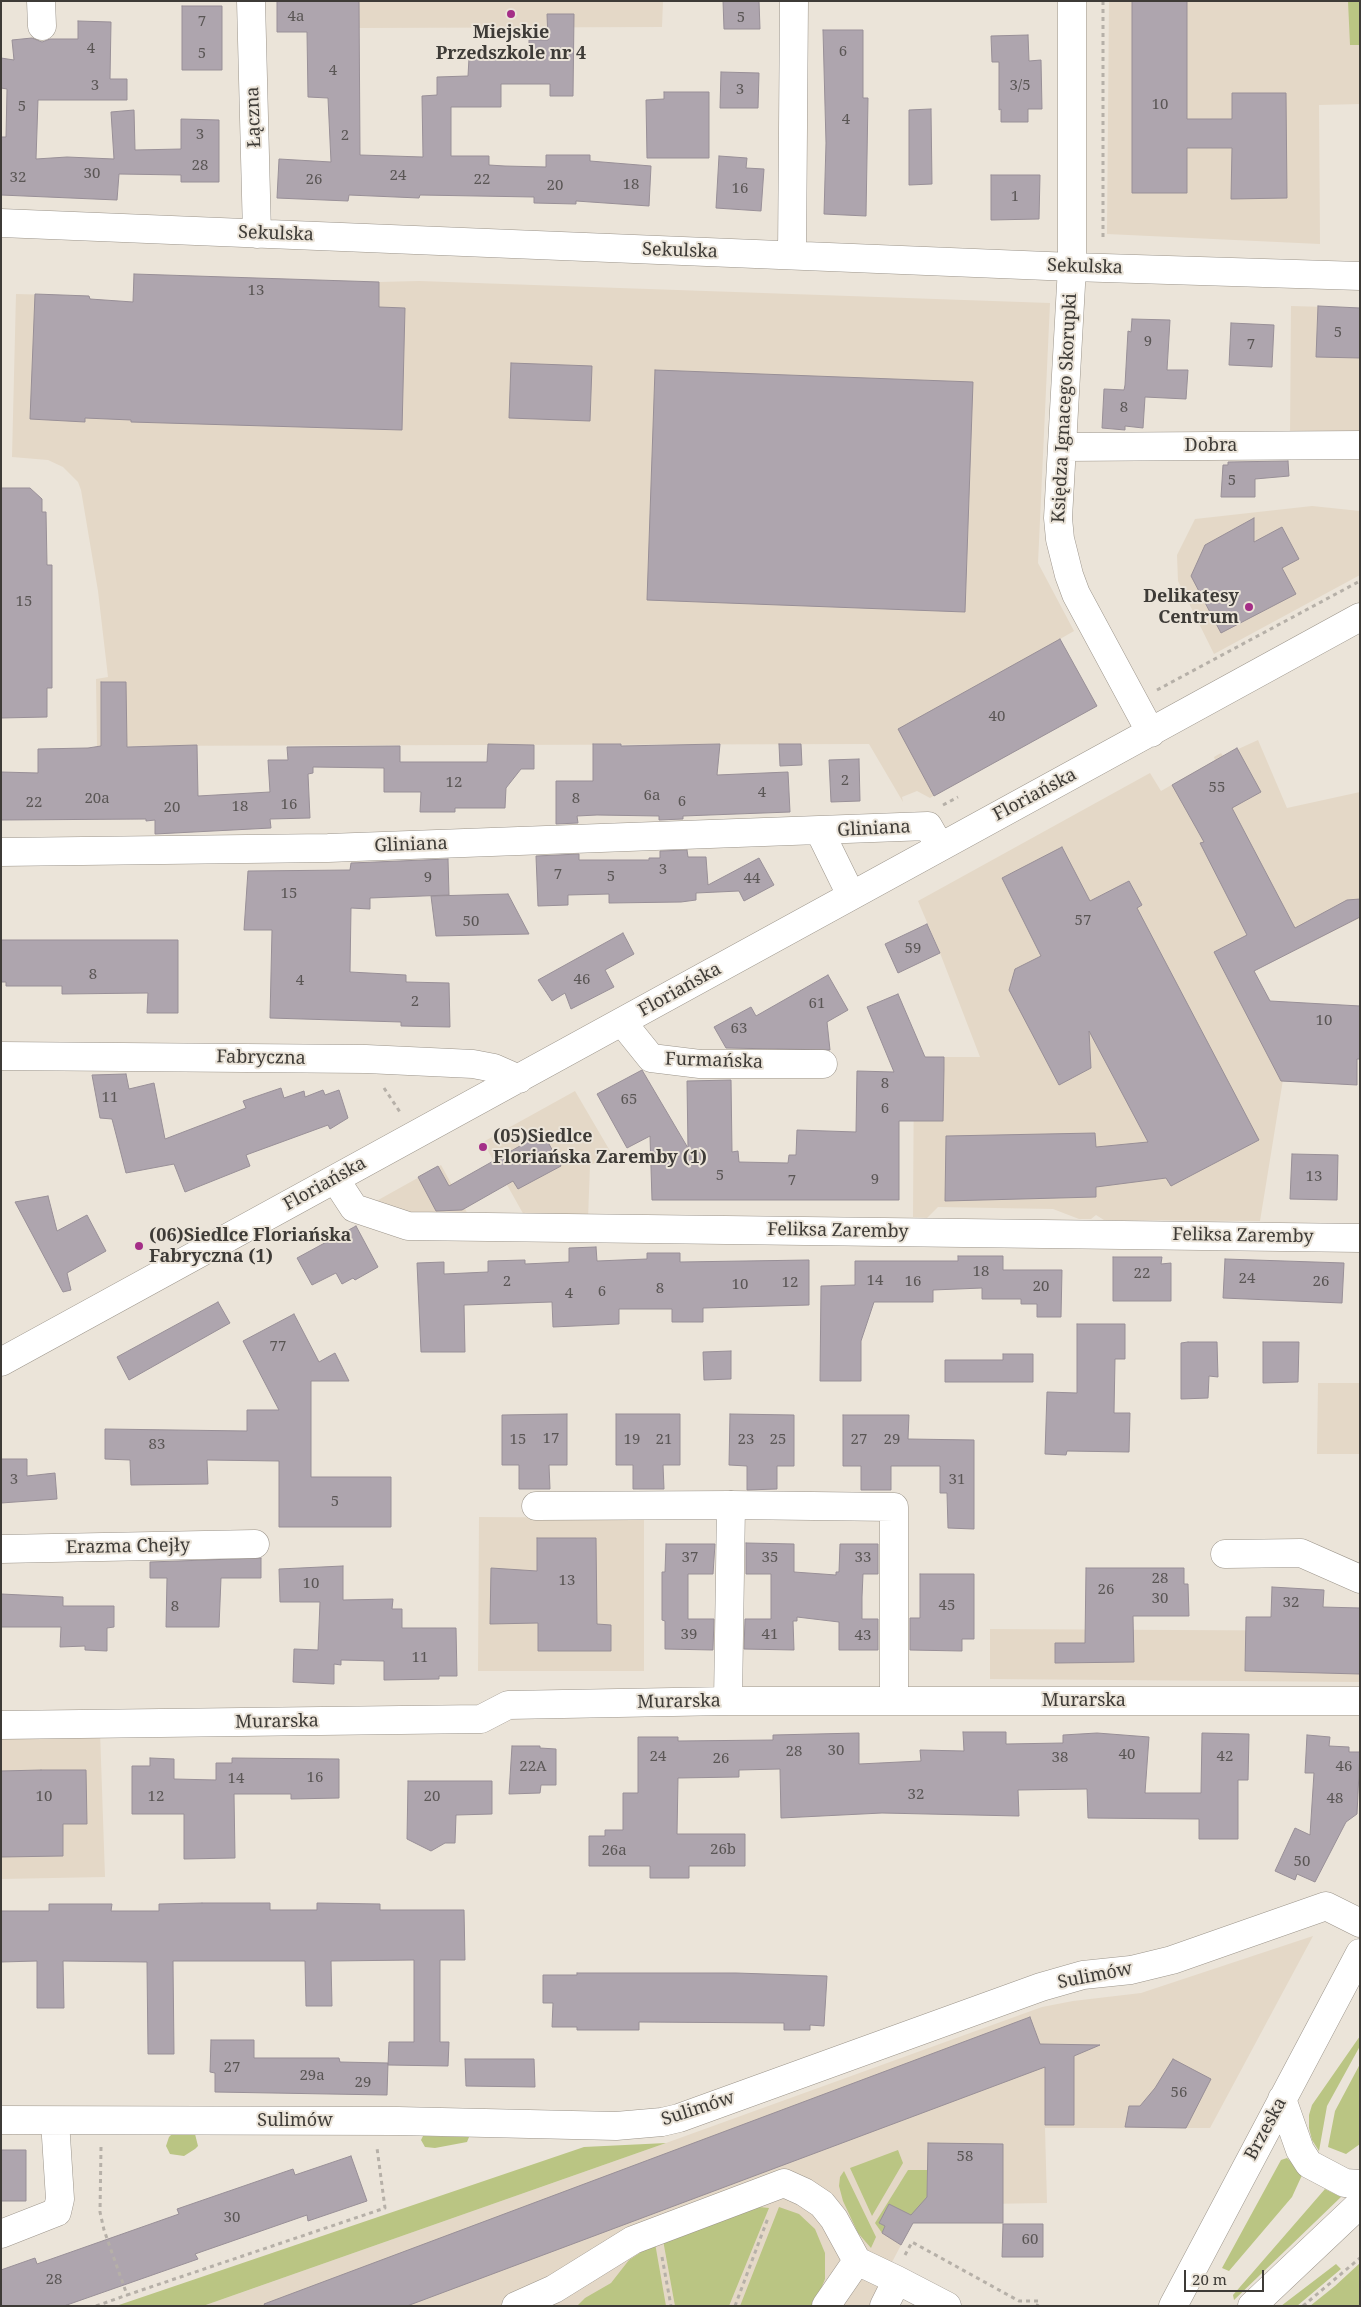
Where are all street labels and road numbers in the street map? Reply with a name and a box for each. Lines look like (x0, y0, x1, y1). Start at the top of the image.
street label: Łączna (242, 86, 266, 148)
street label: Sekulska (238, 222, 314, 246)
street label: Sekulska (642, 239, 718, 263)
street label: Sekulska (1047, 255, 1123, 279)
street label: Księdza Ignacego Skorupki (1048, 293, 1082, 523)
street label: Dobra (1185, 435, 1237, 457)
street label: Floriańska (990, 764, 1080, 826)
street label: Gliniana (837, 816, 911, 842)
street label: Gliniana (374, 833, 448, 857)
street label: Floriańska (635, 958, 725, 1022)
street label: Fabryczna (216, 1046, 306, 1070)
street label: Furmańska (665, 1048, 763, 1074)
street label: Floriańska (280, 1152, 370, 1216)
street label: Feliksa Zaremby (767, 1219, 909, 1243)
street label: Feliksa Zaremby (1172, 1224, 1314, 1248)
street label: Erazma Chejły (66, 1535, 190, 1559)
street label: Murarska (637, 1690, 721, 1714)
street label: Murarska (1042, 1690, 1126, 1712)
street label: Murarska (235, 1710, 319, 1734)
street label: Sulimów (1056, 1958, 1134, 1994)
street label: Sulimów (659, 2087, 737, 2131)
street label: Brzeska (1241, 2094, 1291, 2164)
street label: Sulimów (257, 2110, 333, 2132)

